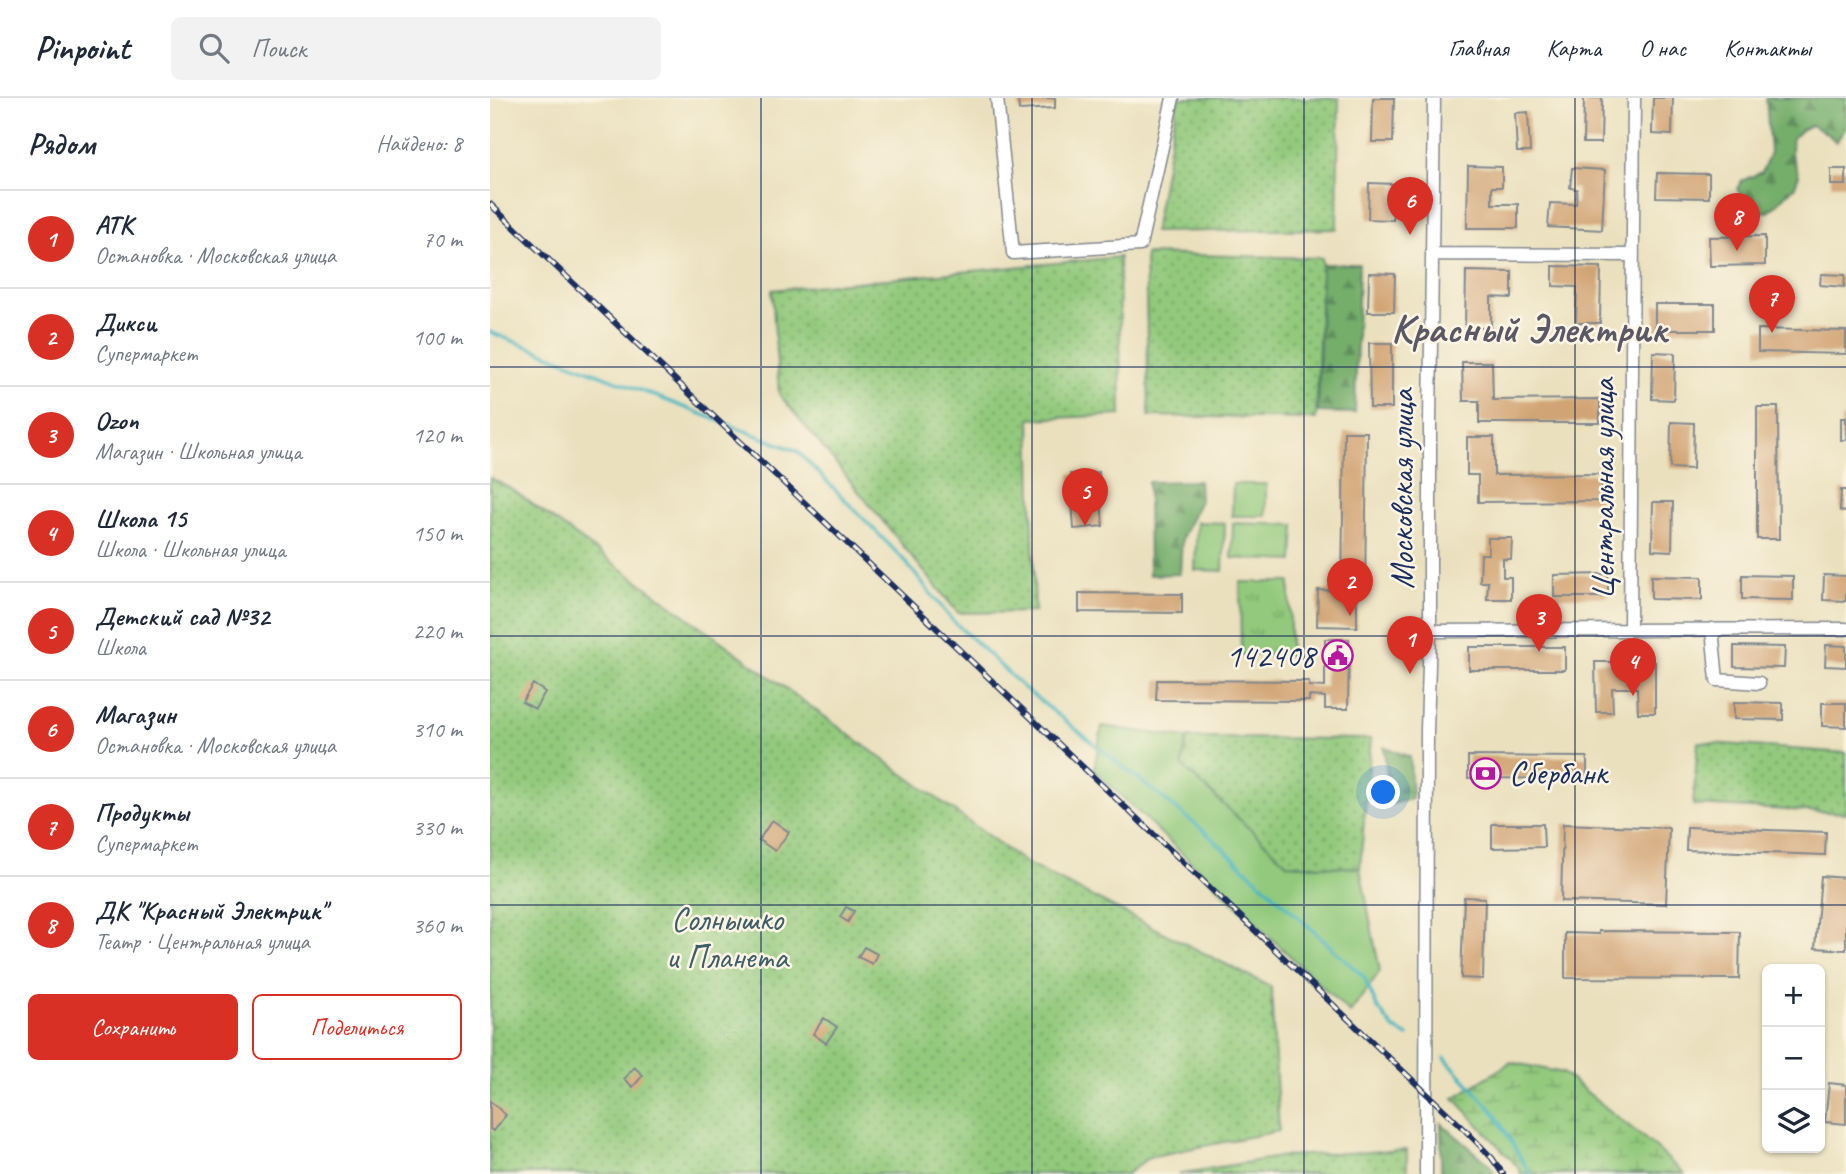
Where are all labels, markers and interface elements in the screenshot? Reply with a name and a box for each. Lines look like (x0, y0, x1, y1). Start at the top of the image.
search box (171, 17, 661, 80)
text: Pinpoint (35, 27, 129, 69)
icon: search (195, 29, 233, 67)
text: Поиск (251, 32, 306, 65)
text: Главная (1448, 33, 1509, 63)
text: Карта (1547, 33, 1601, 63)
text: О нас (1639, 33, 1686, 63)
text: Контакты (1724, 33, 1811, 63)
text: Рядом (28, 125, 95, 163)
text: Найдено: 8 (376, 129, 462, 158)
pin: 6 (1387, 177, 1433, 235)
pin: 8 (1714, 193, 1760, 251)
text: АТК (95, 208, 133, 241)
text: 1 (46, 225, 56, 254)
text: 70 m (423, 225, 462, 254)
text: Остановка · Московская улица (95, 241, 336, 270)
pin: 7 (1749, 275, 1795, 333)
district label: Красный Электрик (1391, 304, 1670, 354)
text: Дикси (95, 306, 157, 339)
text: 2 (46, 323, 56, 352)
text: 100 m (413, 323, 462, 352)
text: Супермаркет (95, 339, 198, 368)
street label: Центральная улица (1582, 376, 1624, 600)
street label: Московская улица (1381, 387, 1423, 589)
text: Ozon (95, 404, 138, 437)
text: 3 (46, 421, 56, 450)
text: 120 m (413, 421, 462, 450)
text: Магазин · Школьная улица (95, 437, 302, 466)
pin: 5 (1062, 468, 1108, 526)
text: Школа 15 (95, 502, 186, 535)
text: 4 (46, 519, 56, 548)
text: 150 m (413, 519, 462, 548)
text: Школа · Школьная улица (95, 535, 285, 564)
pin: 2 (1327, 558, 1373, 616)
pin: 3 (1516, 594, 1562, 652)
text: Детский сад №32 (95, 600, 270, 633)
pin: 1 (1387, 616, 1433, 674)
text: 5 (46, 617, 56, 646)
text: 220 m (413, 617, 462, 646)
text: Школа (95, 633, 146, 662)
place label: 142408 (1226, 635, 1318, 677)
pin: 4 (1610, 638, 1656, 696)
public building icon: 142408 (1321, 639, 1355, 673)
text: Магазин (95, 698, 176, 731)
text: 6 (46, 715, 56, 744)
text: 310 m (413, 715, 462, 744)
text: Остановка · Московская улица (95, 731, 336, 760)
place label: Сбербанк (1509, 752, 1610, 794)
bank icon: Сбербанк (1469, 756, 1503, 790)
your location (1366, 775, 1400, 809)
text: Продукты (95, 796, 189, 829)
text: 7 (46, 813, 56, 842)
text: 330 m (413, 813, 462, 842)
text: Супермаркет (95, 829, 198, 858)
text: ДК "Красный Электрик" (95, 894, 326, 927)
park label: Солнышко и Планета (666, 898, 791, 978)
text: 8 (46, 911, 56, 940)
text: 360 m (413, 911, 462, 940)
text: Театр · Центральная улица (95, 927, 310, 956)
map controls (1762, 964, 1825, 1153)
button: + (1762, 964, 1825, 1027)
button: Сохранить (28, 994, 238, 1060)
button: Поделиться (252, 994, 462, 1060)
button: − (1762, 1027, 1825, 1090)
button: layers (1762, 1090, 1825, 1153)

